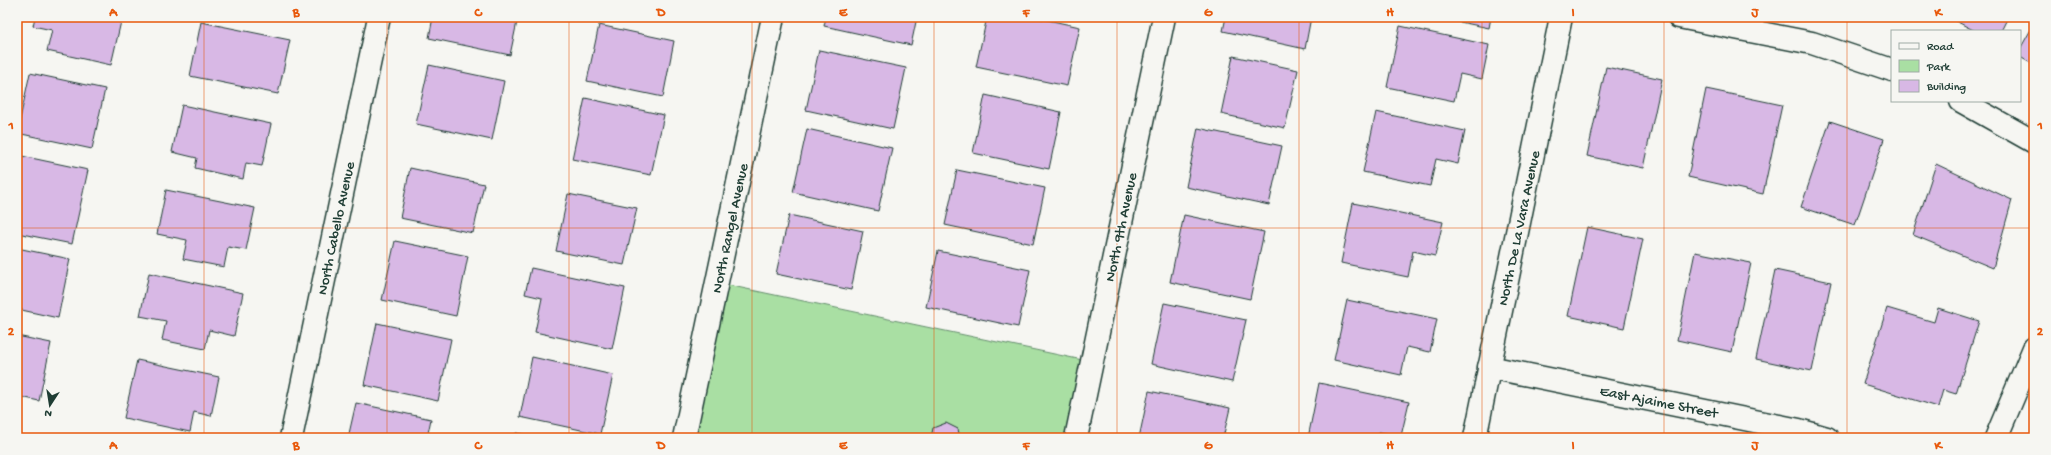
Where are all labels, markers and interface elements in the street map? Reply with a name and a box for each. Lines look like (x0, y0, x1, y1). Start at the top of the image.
text: A (108, 6, 118, 21)
text: B (292, 6, 301, 21)
text: C (473, 6, 483, 21)
text: D (656, 6, 666, 21)
text: E (839, 6, 848, 21)
text: F (1022, 6, 1031, 21)
text: G (1204, 6, 1213, 21)
text: H (1386, 6, 1394, 21)
text: I (1571, 6, 1575, 21)
text: J (1751, 6, 1760, 21)
text: K (1933, 6, 1943, 21)
legend (1891, 30, 2021, 102)
text: Road (1927, 41, 1954, 55)
text: Park (1926, 61, 1952, 75)
text: Building (1926, 81, 1966, 95)
text: 1 (7, 119, 14, 134)
text: 1 (2036, 119, 2043, 134)
street label: North De La Vara Avenue (1495, 149, 1545, 308)
street label: North Cabello Avenue (314, 160, 360, 297)
street label: North Rangel Avenue (708, 162, 754, 295)
street label: North 9th Avenue (1102, 171, 1142, 284)
text: 2 (8, 325, 15, 340)
text: 2 (2037, 325, 2044, 340)
street label: East Ajaime Street (1598, 383, 1721, 424)
north arrow (30, 385, 70, 425)
text: N (44, 406, 53, 419)
text: A (108, 439, 118, 454)
text: B (292, 439, 301, 454)
text: C (473, 439, 483, 454)
text: D (656, 439, 666, 454)
text: E (839, 439, 848, 454)
text: F (1022, 439, 1031, 454)
text: G (1204, 439, 1213, 454)
text: H (1386, 439, 1394, 454)
text: I (1571, 439, 1575, 454)
text: J (1751, 439, 1760, 454)
text: K (1933, 439, 1943, 454)

